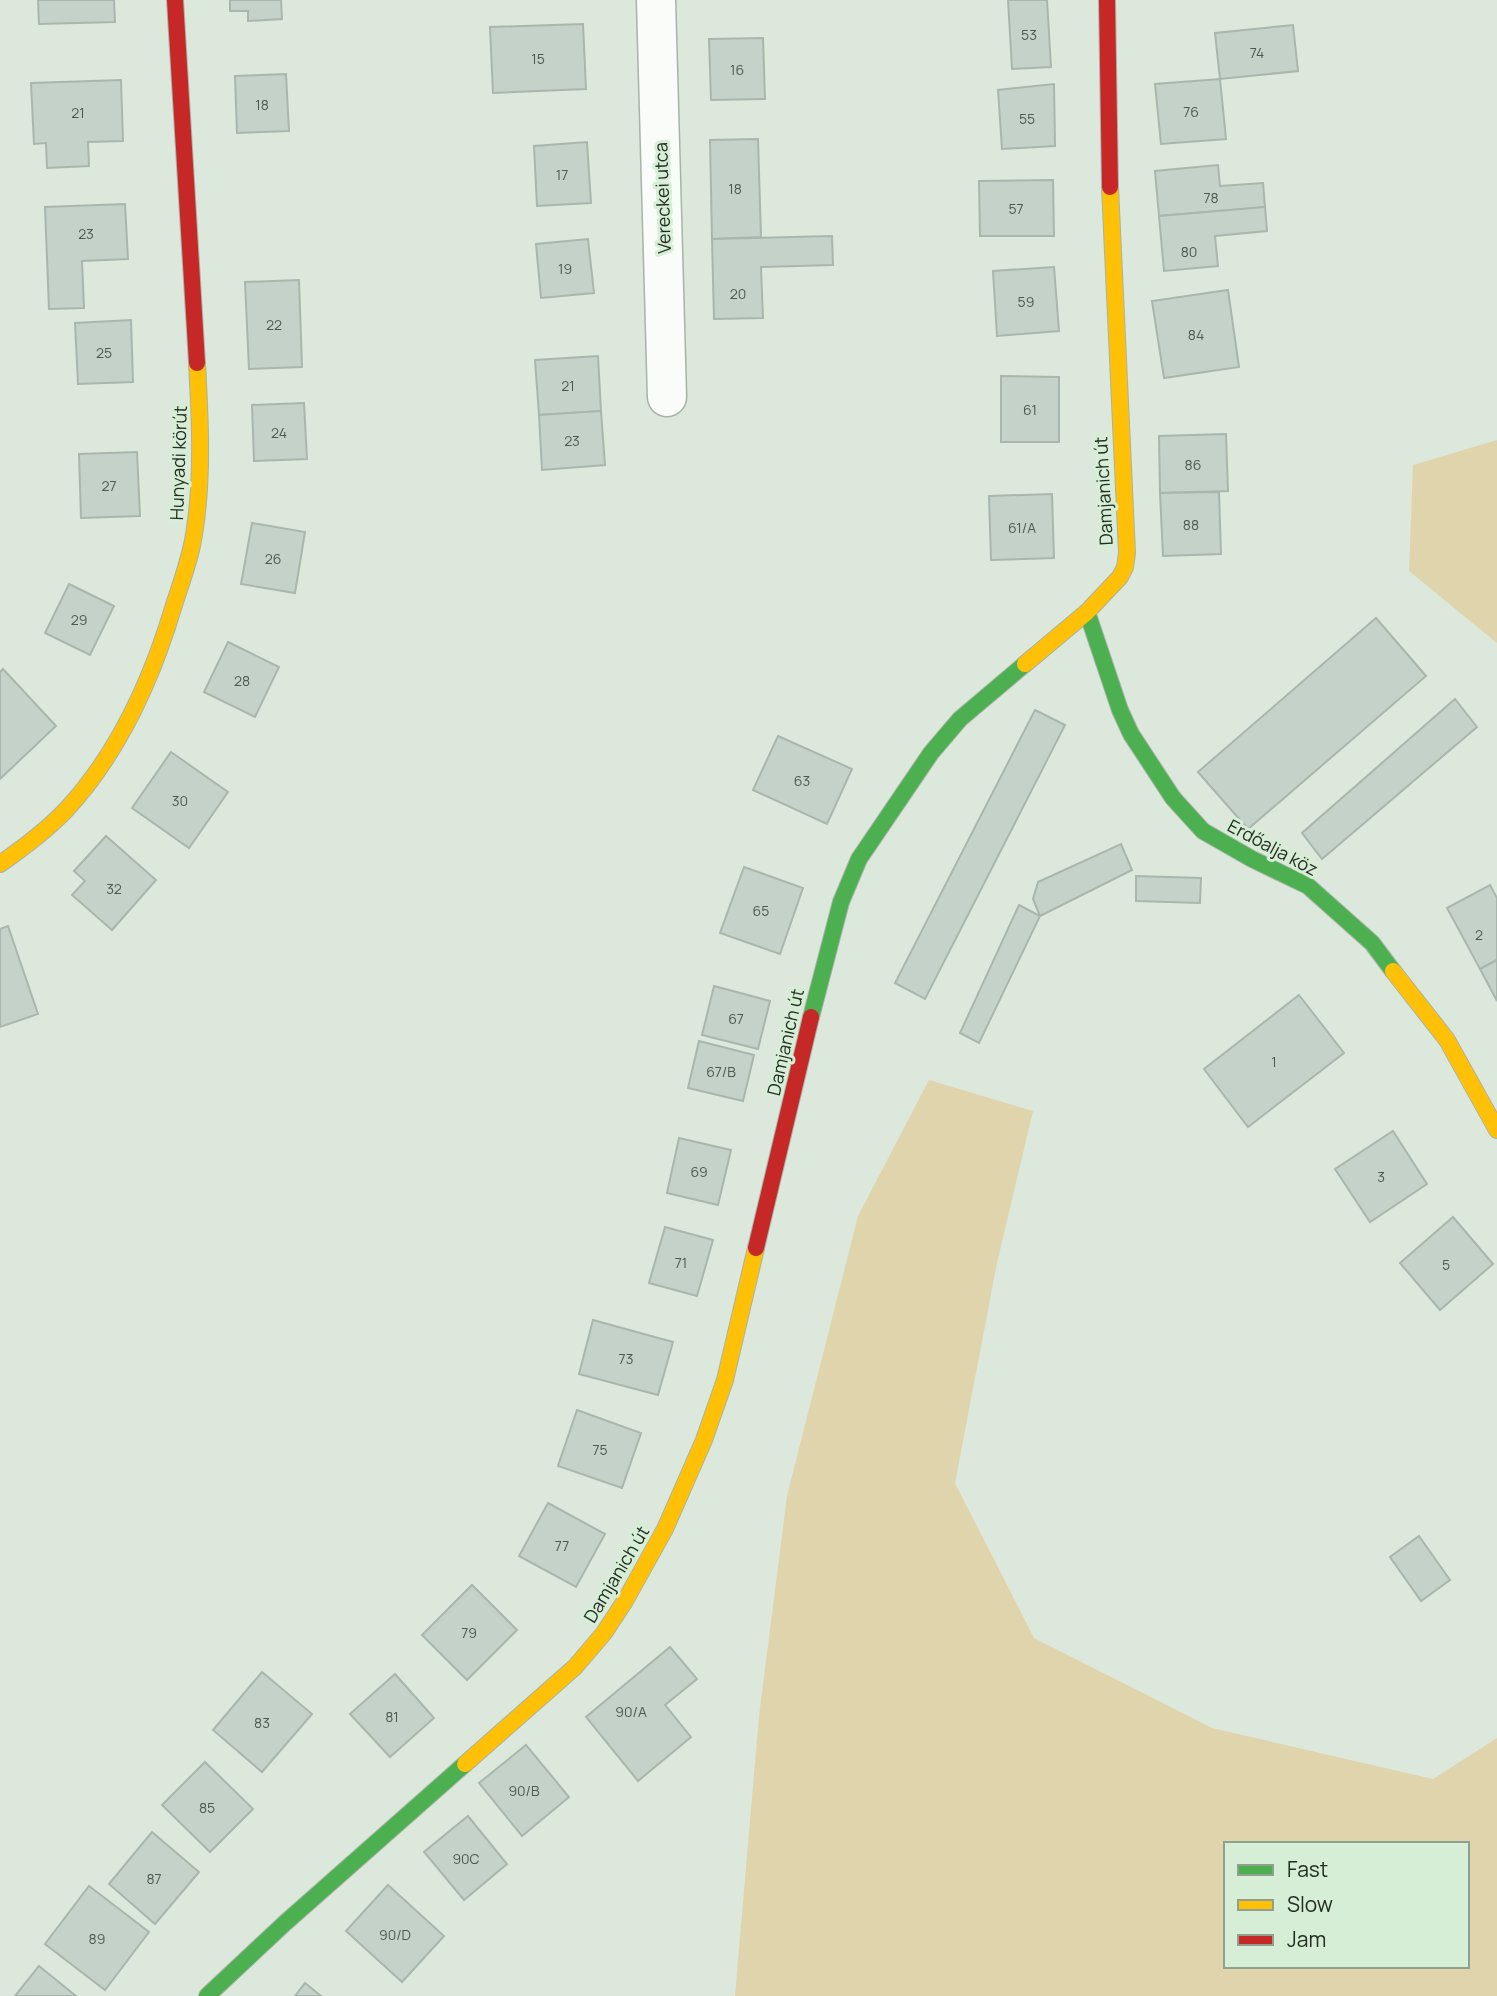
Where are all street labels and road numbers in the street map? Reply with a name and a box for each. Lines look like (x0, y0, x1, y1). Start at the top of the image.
street label: Vereckei utca (648, 142, 676, 254)
street label: Hunyadi körút (164, 405, 192, 521)
street label: Damjanich út (1088, 436, 1118, 546)
street label: Erdőalja köz (1224, 813, 1322, 881)
street label: Damjanich út (761, 986, 809, 1098)
street label: Damjanich út (578, 1521, 654, 1627)

